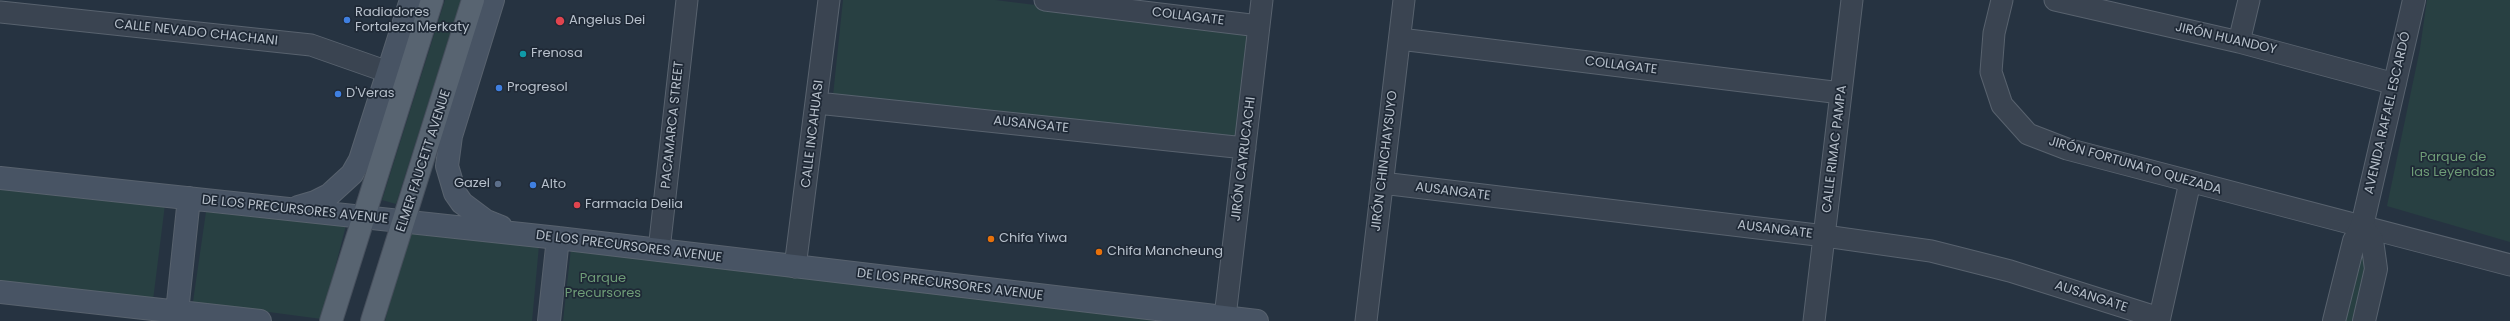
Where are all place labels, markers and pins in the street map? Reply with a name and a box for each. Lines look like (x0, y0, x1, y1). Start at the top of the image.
place label: Radiadores Fortaleza Merkaty (355, 5, 469, 36)
place label: Angelus Dei (569, 13, 645, 29)
marker: Radiadores Fortaleza Merkaty (342, 15, 352, 25)
marker: Angelus Dei (554, 15, 566, 27)
place label: Frenosa (531, 46, 583, 62)
marker: Frenosa (518, 49, 528, 59)
place label: Progresol (507, 80, 568, 96)
marker: Progresol (494, 83, 504, 93)
place label: D'Veras (346, 86, 395, 102)
marker: D'Veras (333, 89, 343, 99)
place label: Gazel (454, 176, 490, 192)
place label: Alto (541, 177, 566, 193)
marker: Gazel (493, 179, 503, 189)
marker: Alto (528, 180, 538, 190)
place label: Farmacia Delia (585, 197, 683, 213)
marker: Farmacia Delia (572, 200, 582, 210)
place label: Chifa Yiwa (999, 231, 1067, 247)
marker: Chifa Yiwa (986, 234, 996, 244)
place label: Chifa Mancheung (1107, 244, 1223, 260)
marker: Chifa Mancheung (1094, 247, 1104, 257)

